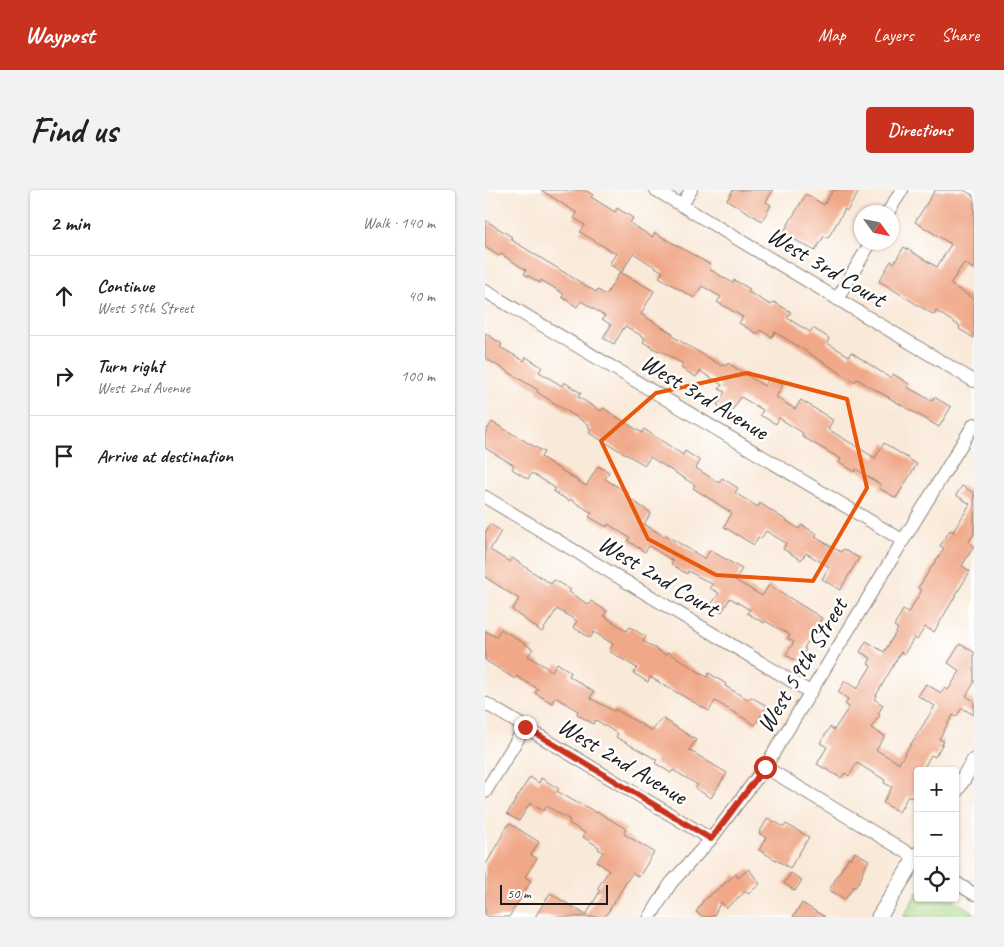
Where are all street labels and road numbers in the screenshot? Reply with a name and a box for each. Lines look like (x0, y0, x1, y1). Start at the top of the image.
street label: West 3rd Court (761, 219, 894, 316)
street label: West 3rd Avenue (635, 346, 776, 448)
street label: West 2nd Court (592, 527, 727, 626)
street label: West 59th Street (749, 590, 856, 739)
street label: West 2nd Avenue (552, 710, 695, 813)

